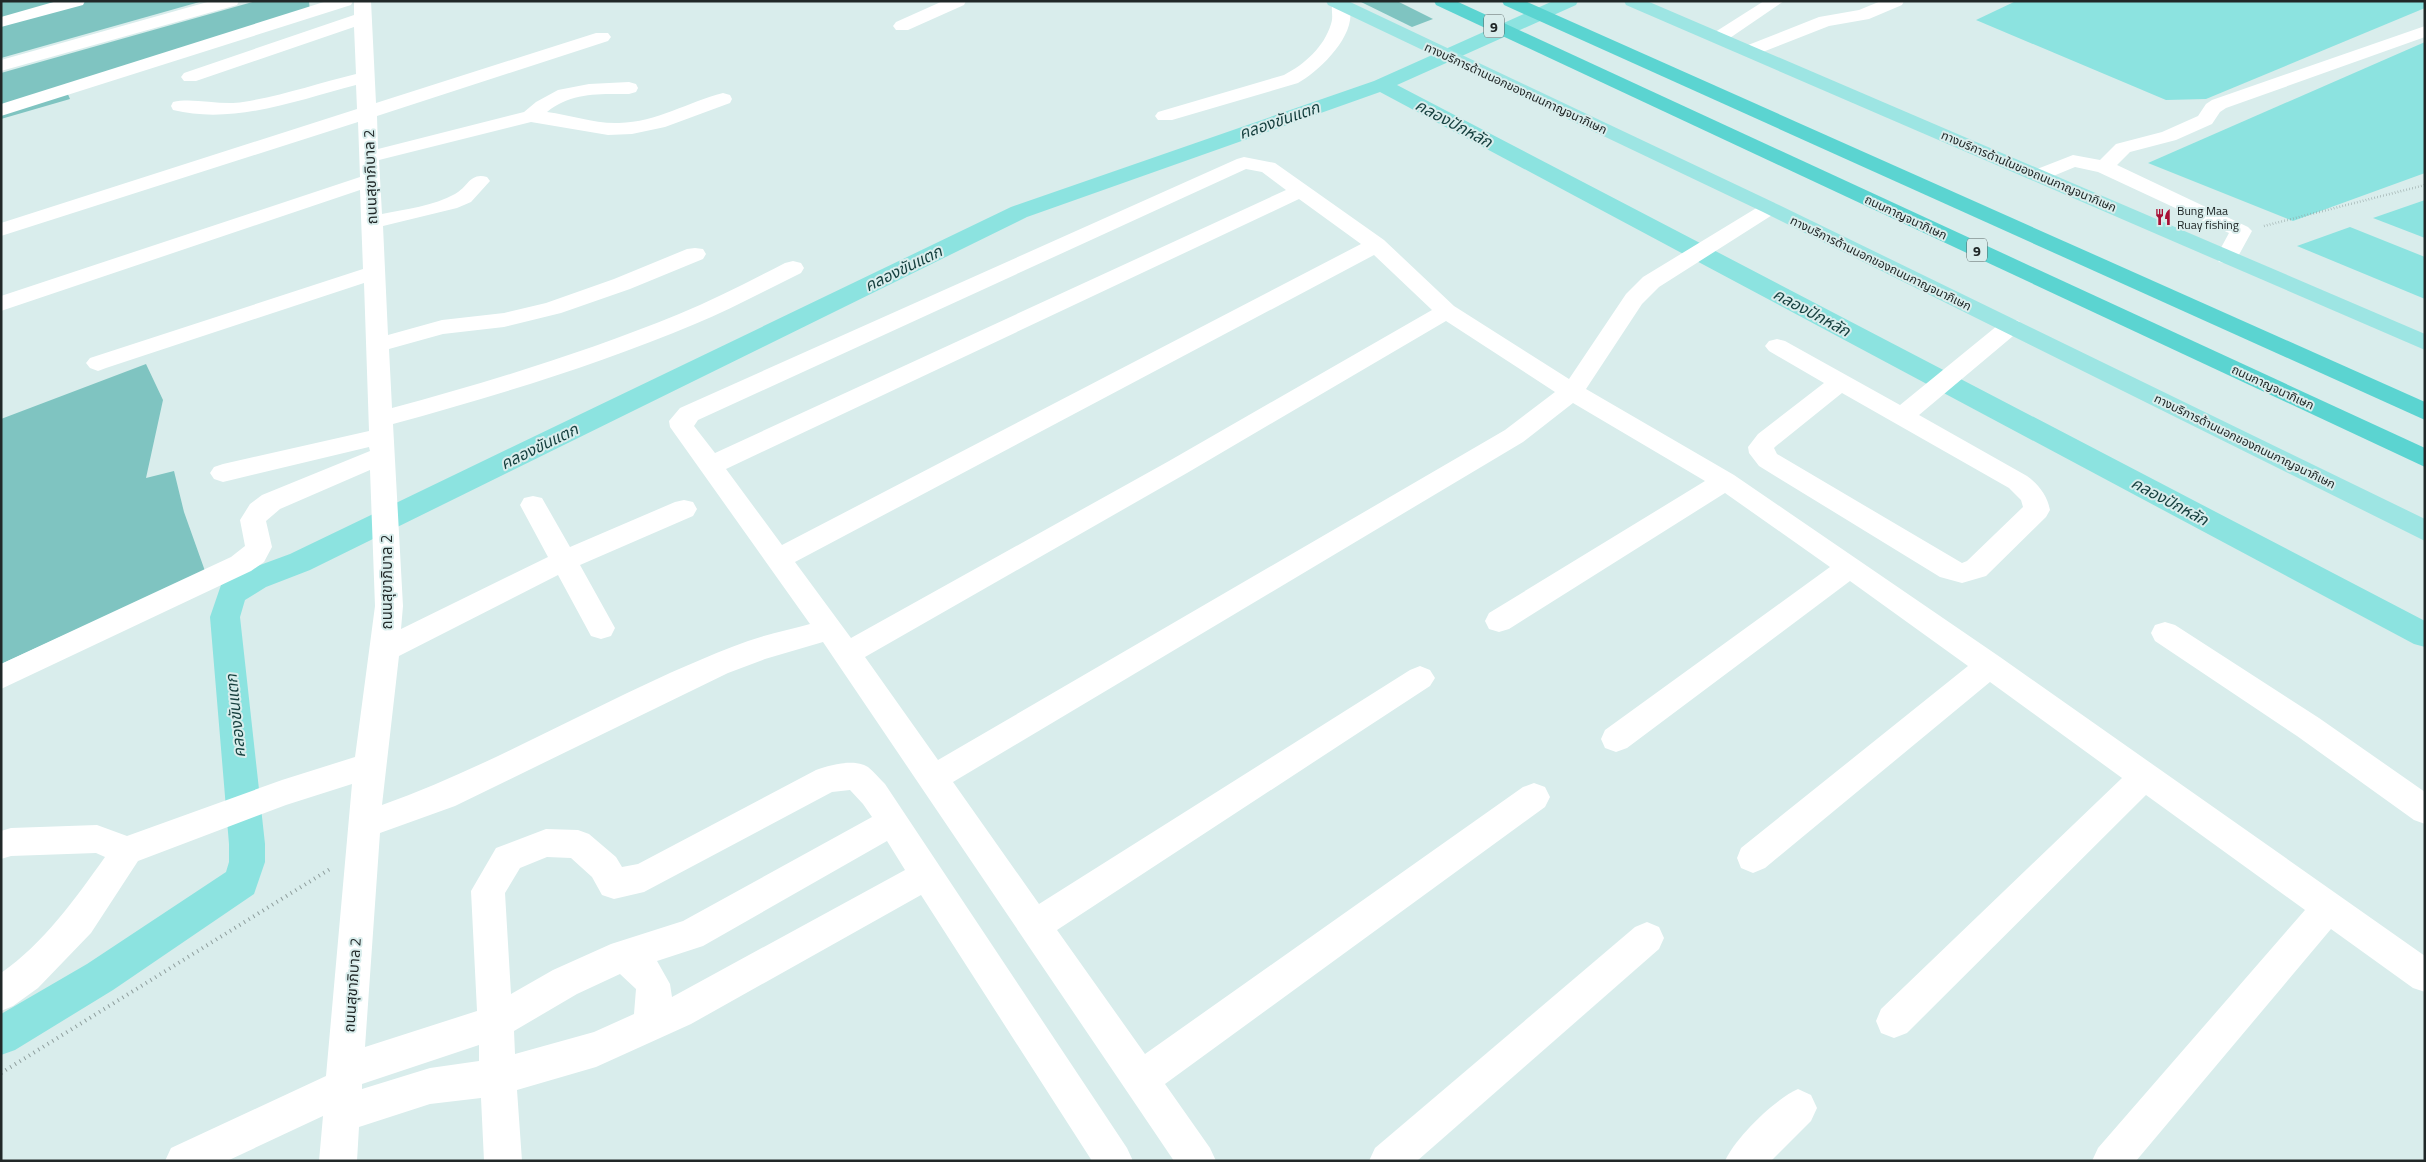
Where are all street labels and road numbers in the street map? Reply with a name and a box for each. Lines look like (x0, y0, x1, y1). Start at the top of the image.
road number: 9 (1484, 15, 1504, 38)
street label: ทางบริการด้านนอกของถนนกาญจนาภิเษก (1422, 37, 1610, 139)
street label: ทางบริการด้านในของถนนกาญจนาภิเษก (1938, 125, 2120, 217)
street label: ถนนสุขาภิบาล 2 (357, 129, 383, 225)
street label: ถนนกาญจนาภิเษก (1862, 190, 1950, 244)
street label: ทางบริการด้านนอกของถนนกาญจนาภิเษก (1787, 211, 1975, 315)
road number: 9 (1967, 238, 1987, 262)
street label: ถนนกาญจนาภิเษก (2229, 360, 2317, 414)
street label: ทางบริการด้านนอกของถนนกาญจนาภิเษก (2151, 389, 2339, 493)
street label: ถนนสุขาภิบาล 2 (375, 535, 398, 629)
street label: ถนนสุขาภิบาล 2 (337, 937, 367, 1033)

